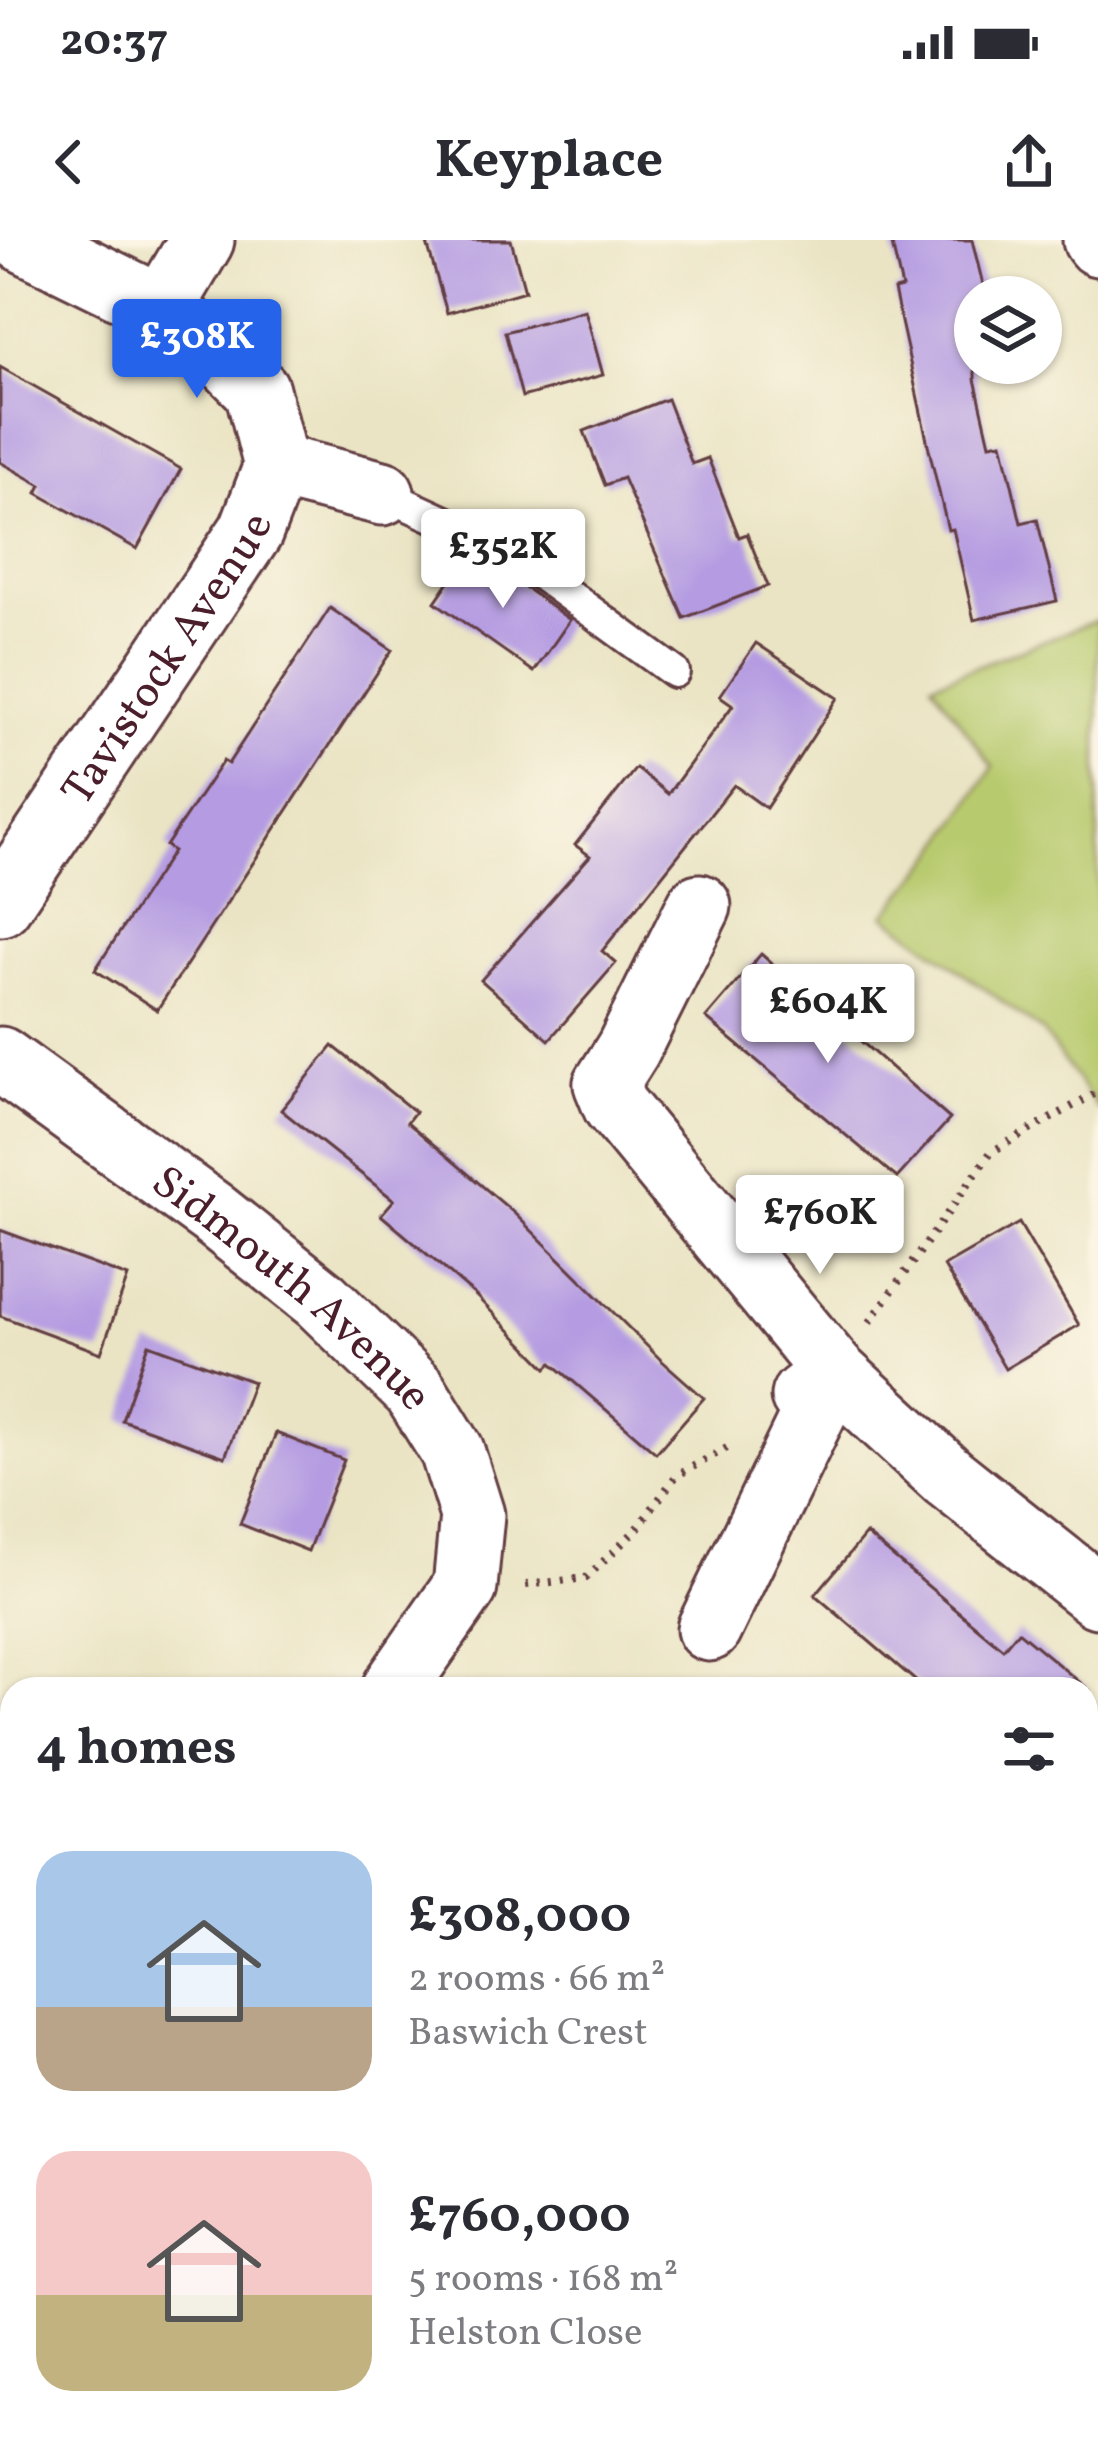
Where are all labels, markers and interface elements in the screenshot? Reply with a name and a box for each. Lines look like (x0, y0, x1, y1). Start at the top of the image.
text: 20:37 (60, 11, 168, 74)
text: Keyplace (435, 125, 663, 200)
icon: back (36, 129, 102, 195)
icon: share (996, 129, 1062, 195)
map controls (954, 276, 1062, 384)
button: layers (954, 276, 1062, 384)
pin: £308K (113, 299, 281, 401)
text: £308K (139, 311, 255, 365)
street label: Tavistock Avenue (48, 505, 291, 819)
pin: £352K (419, 509, 587, 611)
text: £352K (448, 521, 558, 575)
pin: £604K (744, 964, 912, 1066)
text: £604K (768, 976, 888, 1030)
street label: Sidmouth Avenue (137, 1152, 446, 1423)
pin: £760K (736, 1175, 904, 1277)
text: £760K (763, 1187, 877, 1241)
text: 4 homes (36, 1714, 237, 1785)
icon: filters (996, 1716, 1062, 1782)
text: £308,000 (408, 1882, 631, 1953)
icon: home (132, 1899, 276, 2043)
text: 2 rooms · 66 m² (408, 1953, 665, 2007)
text: Baswich Crest (408, 2007, 648, 2061)
text: £760,000 (408, 2182, 631, 2253)
icon: home (132, 2199, 276, 2343)
text: 5 rooms · 168 m² (408, 2253, 678, 2307)
text: Helston Close (408, 2307, 642, 2361)

